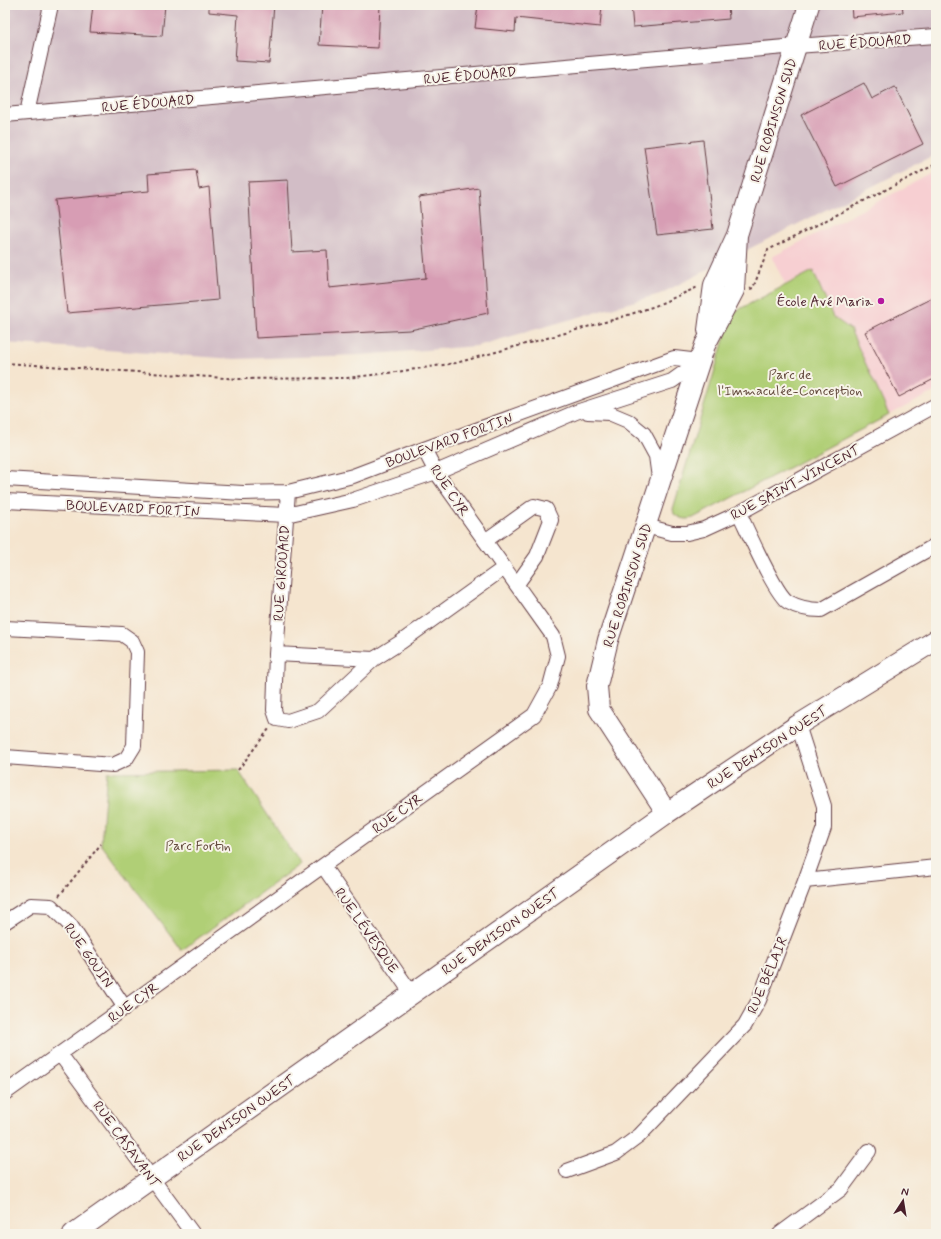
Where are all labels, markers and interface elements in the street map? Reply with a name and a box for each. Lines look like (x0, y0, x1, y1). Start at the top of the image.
street label: RUE ÉDOUARD (818, 31, 912, 55)
street label: RUE ROBINSON SUD (746, 56, 801, 185)
street label: RUE ÉDOUARD (423, 63, 517, 89)
street label: RUE ÉDOUARD (101, 91, 195, 117)
place label: École Avé Maria (777, 293, 874, 311)
marker: École Avé Maria (876, 296, 886, 306)
park label: Parc de l'Immaculée-Conception (718, 366, 862, 400)
street label: BOULEVARD FORTIN (383, 410, 515, 472)
street label: RUE SAINT-VINCENT (728, 441, 864, 525)
street label: RUE CYR (425, 461, 473, 520)
street label: BOULEVARD FORTIN (66, 497, 200, 521)
street label: RUE ROBINSON SUD (599, 521, 656, 649)
street label: RUE GIROUARD (270, 524, 294, 622)
street label: RUE DENISON OUEST (704, 702, 831, 793)
street label: RUE CYR (369, 789, 427, 838)
park label: Parc Fortin (165, 837, 231, 855)
street label: RUE LÉVESQUE (330, 884, 402, 977)
street label: RUE DENISON OUEST (438, 884, 563, 979)
street label: RUE GOUIN (59, 920, 117, 991)
street label: RUE BÉLAIR (744, 934, 792, 1017)
street label: RUE CYR (105, 978, 163, 1027)
street label: RUE DENISON OUEST (174, 1071, 299, 1166)
street label: RUE CASAVANT (89, 1098, 164, 1192)
north arrow (883, 1181, 923, 1221)
text: N (900, 1185, 910, 1200)

